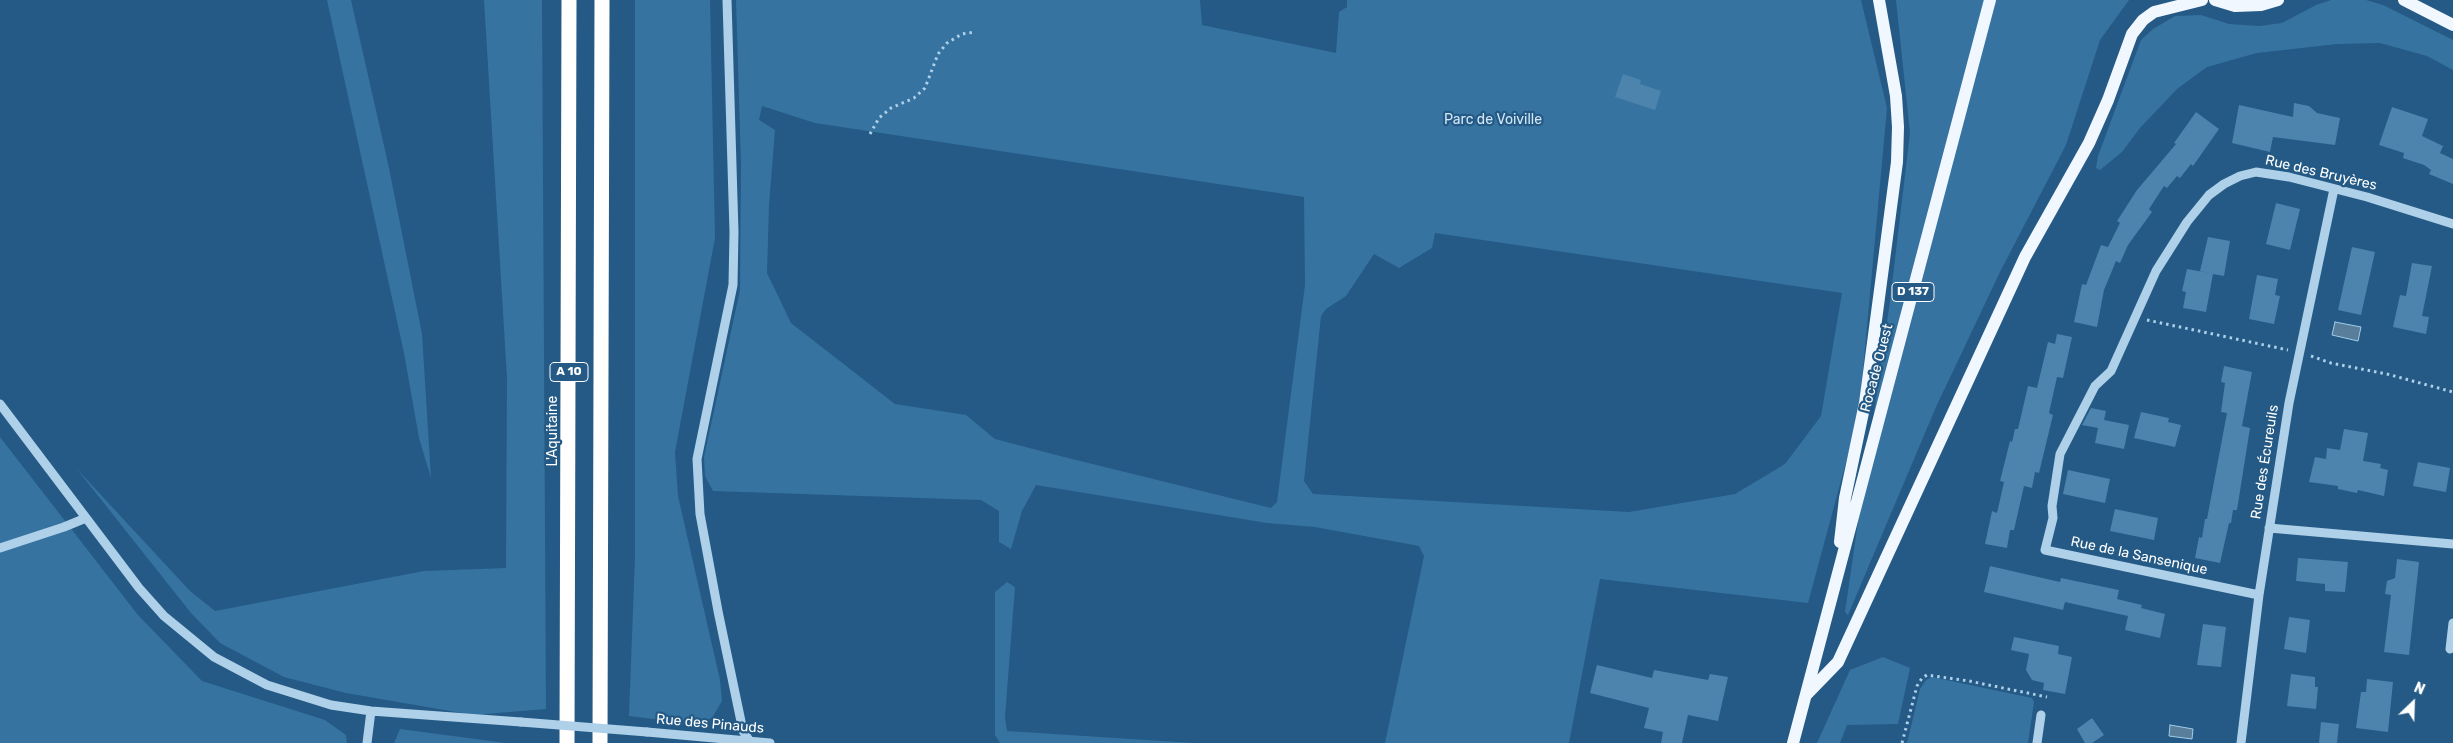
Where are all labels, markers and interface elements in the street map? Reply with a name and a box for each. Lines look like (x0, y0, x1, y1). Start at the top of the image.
park label: Parc de Voiville (1444, 112, 1542, 128)
street label: Rue des Bruyères (2263, 152, 2379, 194)
road number: D 137 (1892, 282, 1934, 302)
street label: Rocade Ouest (1857, 322, 1897, 414)
road number: A 10 (550, 362, 588, 382)
street label: L'Aquitaine (545, 396, 561, 466)
street label: Rue des Écureuils (2248, 404, 2282, 520)
street label: Rue de la Sansenique (2069, 533, 2209, 579)
north arrow (2388, 678, 2438, 728)
text: N (2411, 679, 2427, 699)
street label: Rue des Pinauds (655, 711, 765, 737)

